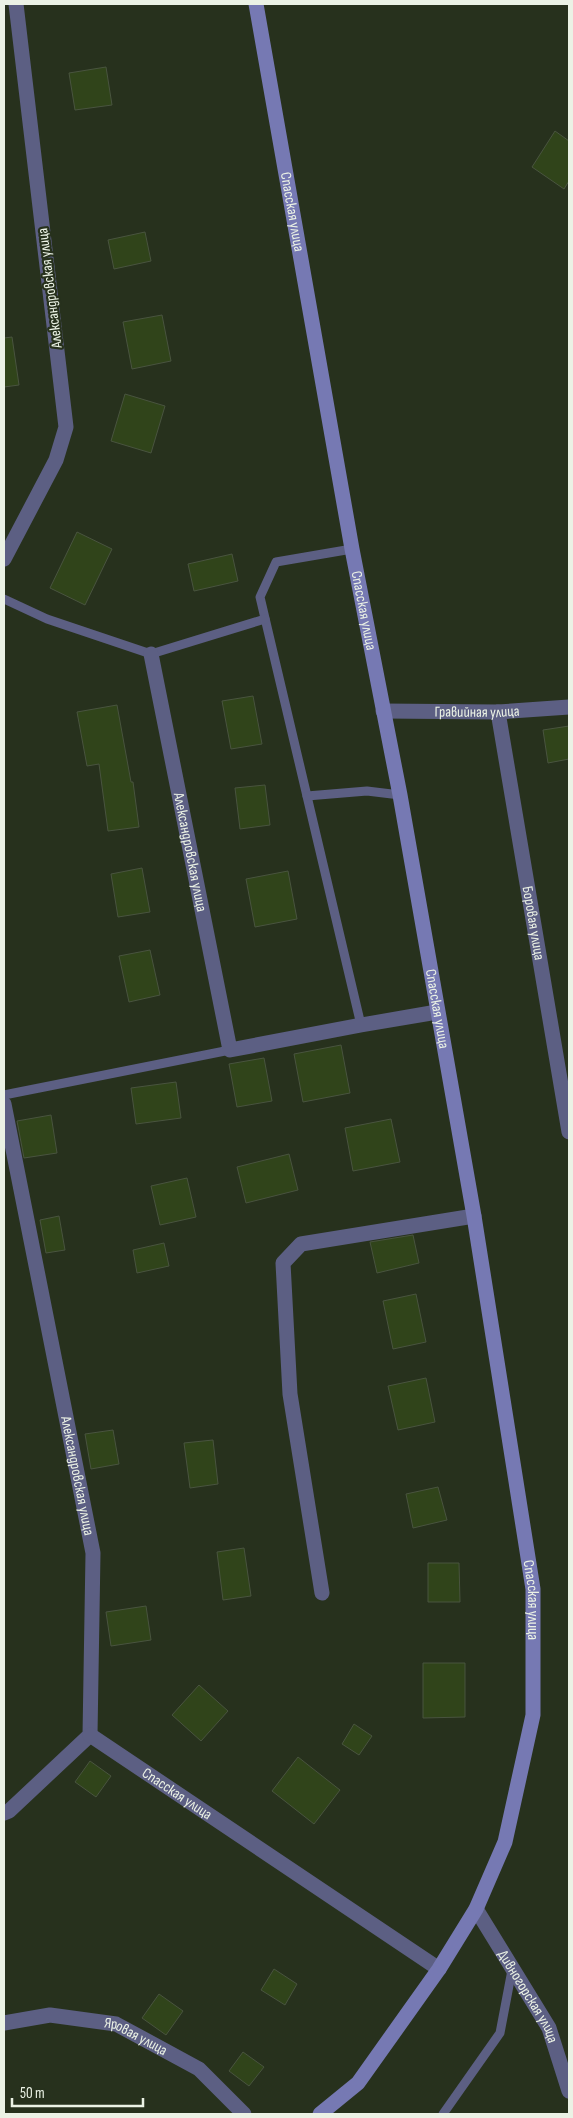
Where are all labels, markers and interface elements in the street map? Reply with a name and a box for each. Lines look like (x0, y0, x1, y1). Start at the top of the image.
street label: Спасская улица (276, 171, 309, 253)
street label: Александровская улица (33, 227, 67, 350)
street label: Спасская улица (347, 569, 381, 652)
street label: Гравийная улица (435, 701, 520, 722)
street label: Александровская улица (169, 790, 212, 914)
street label: Боровая улица (518, 884, 549, 962)
street label: Спасская улица (421, 967, 454, 1050)
street label: Александровская улица (56, 1414, 99, 1537)
street label: Спасская улица (519, 1559, 543, 1640)
street label: Спасская улица (139, 1763, 216, 1824)
street label: Дивногорская улица (494, 1946, 563, 2045)
street label: Яровая улица (103, 2013, 171, 2060)
scale bar (12, 2076, 144, 2108)
text: 50 m (20, 2084, 45, 2103)

